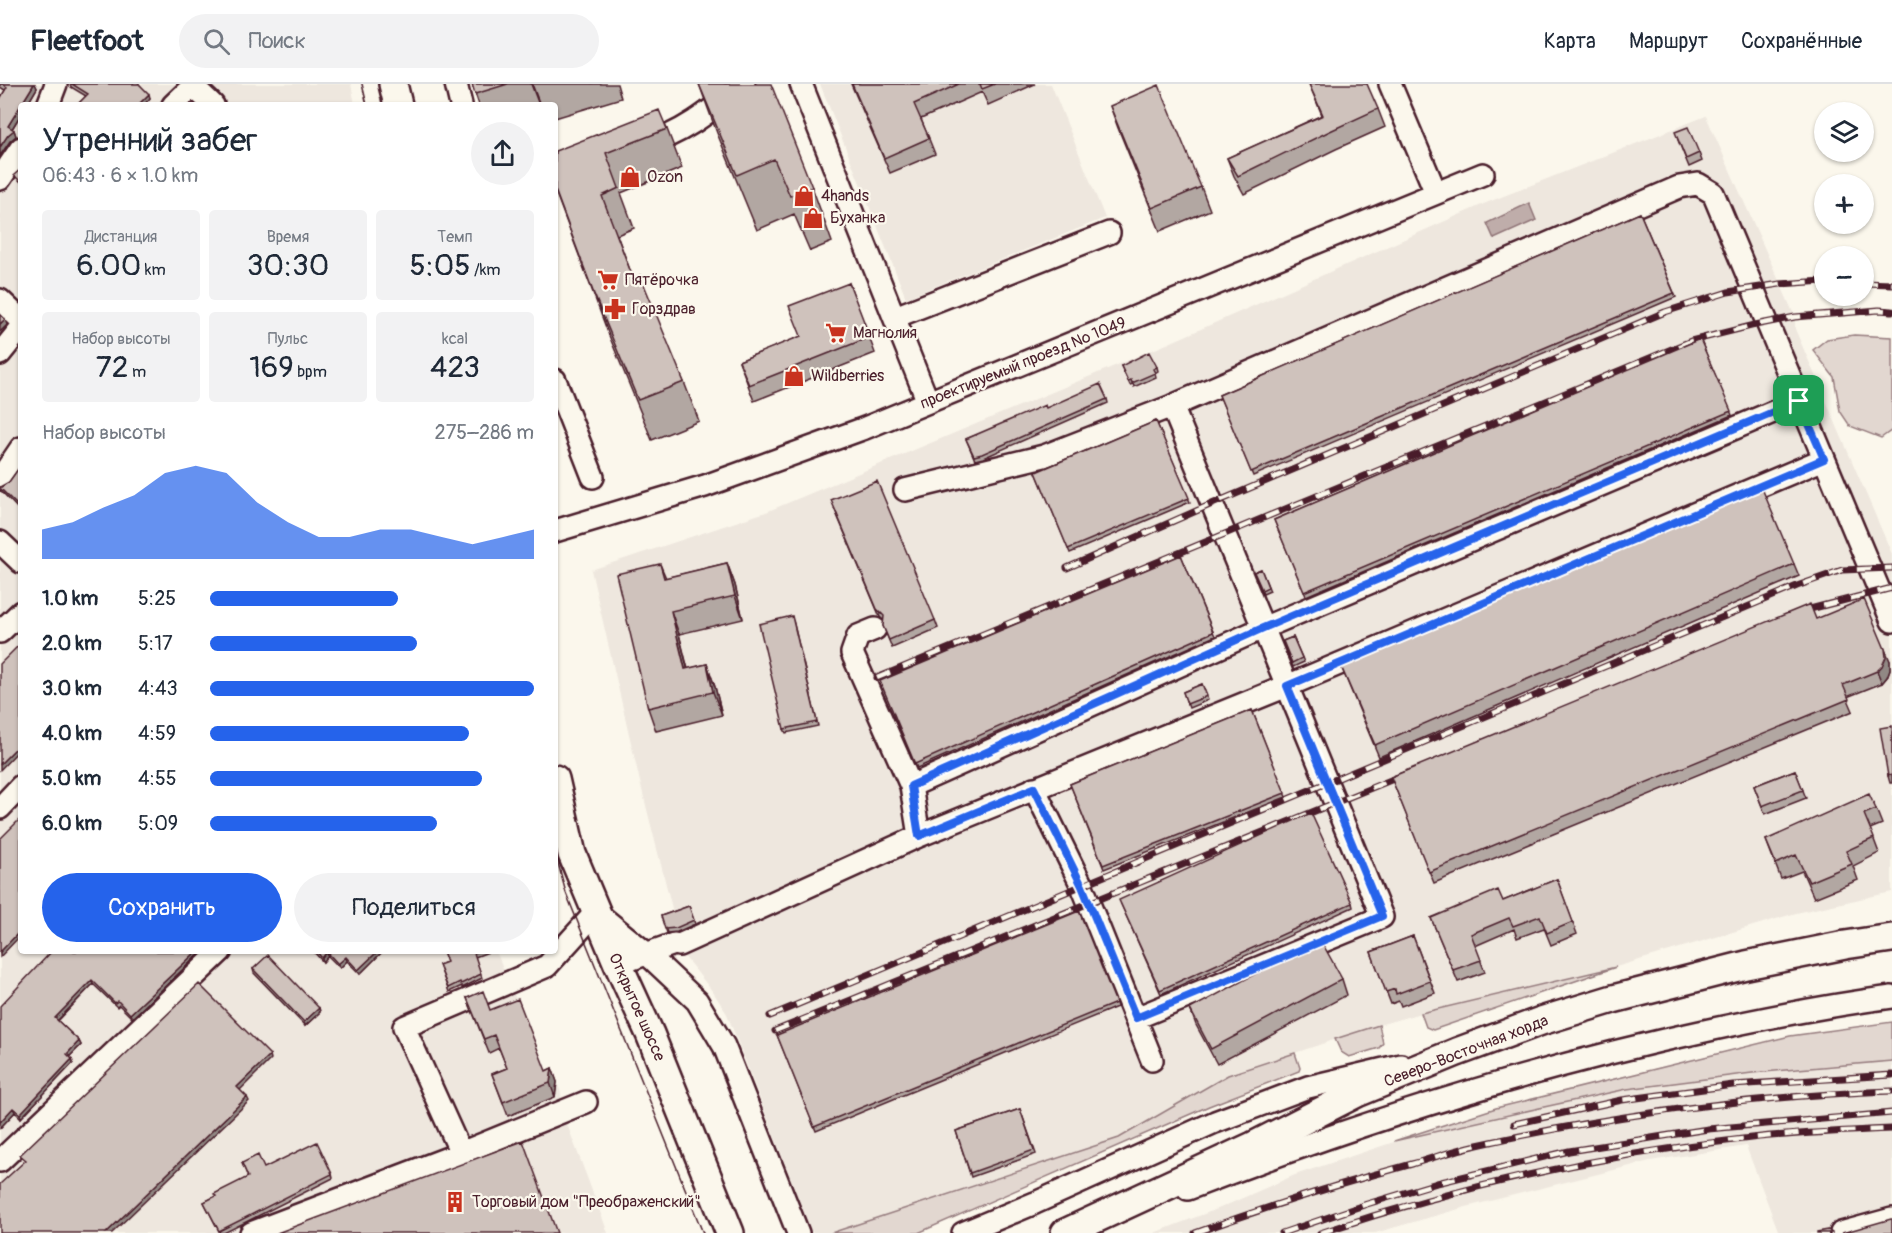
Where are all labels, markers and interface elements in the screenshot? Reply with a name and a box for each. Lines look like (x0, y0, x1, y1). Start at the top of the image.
search box (179, 14, 599, 68)
text: Fleetfoot (30, 24, 143, 59)
icon: search (200, 25, 233, 58)
text: Поиск (248, 27, 306, 55)
text: Карта (1544, 28, 1596, 55)
text: Маршрут (1629, 28, 1708, 55)
text: Сохранённые (1741, 28, 1862, 55)
map controls (1814, 102, 1874, 306)
button: layers (1814, 102, 1874, 162)
text: Утренний забег (42, 120, 258, 161)
button: share (471, 122, 534, 185)
text: 06:43 · 6 × 1.0 km (42, 163, 198, 188)
shop icon: Ozon (618, 165, 642, 189)
place label: Ozon (647, 167, 683, 187)
button: + (1814, 174, 1874, 234)
shop icon: 4hands (792, 184, 816, 208)
place label: 4hands (821, 186, 869, 206)
shop icon: Буханка (801, 206, 825, 230)
place label: Буханка (830, 208, 886, 228)
text: Дистанция (85, 227, 157, 247)
text: Время (267, 227, 309, 247)
text: Темп (437, 227, 473, 247)
button: − (1814, 246, 1874, 306)
text: 6.00 (76, 247, 141, 284)
text: 30:30 (247, 247, 329, 284)
text: 5:05 (409, 247, 470, 284)
text: km (141, 260, 166, 280)
text: /km (470, 260, 501, 280)
supermarket icon: Пятёрочка (596, 268, 620, 292)
place label: Пятёрочка (625, 270, 699, 290)
pharmacy icon: Горздрав (603, 297, 627, 321)
place label: Горздрав (632, 299, 696, 319)
street label: проектируемый проезд № 1049 (917, 312, 1129, 414)
supermarket icon: Магнолия (824, 321, 848, 345)
place label: Магнолия (853, 323, 917, 343)
text: Набор высоты (71, 329, 171, 349)
text: Пульс (268, 329, 308, 349)
text: kcal (442, 329, 468, 349)
text: 72 (96, 349, 128, 386)
text: 169 (249, 349, 294, 386)
text: 423 (430, 349, 480, 386)
text: m (128, 362, 146, 382)
text: bpm (294, 362, 327, 382)
shop icon: Wildberries (782, 364, 806, 388)
place label: Wildberries (811, 366, 884, 386)
pin (1773, 375, 1824, 426)
icon: arrive (1782, 384, 1815, 417)
text: Набор высоты (42, 420, 166, 445)
text: 275–286 m (435, 420, 534, 445)
text: 1.0 km (42, 586, 98, 611)
text: 5:25 (138, 586, 176, 611)
text: 2.0 km (42, 631, 102, 656)
text: 5:17 (138, 631, 173, 656)
text: 3.0 km (42, 676, 102, 701)
text: 4:43 (138, 676, 178, 701)
text: 4.0 km (42, 721, 102, 746)
text: 4:59 (138, 721, 176, 746)
text: 5.0 km (42, 766, 101, 791)
text: 4:55 (138, 766, 177, 791)
text: 6.0 km (42, 811, 102, 836)
text: 5:09 (138, 811, 178, 836)
button: Сохранить (42, 873, 282, 942)
button: Поделиться (294, 873, 534, 942)
street label: Открытое шоссе (604, 950, 670, 1064)
street label: Северо-Восточная хорда (1381, 1010, 1551, 1092)
building icon: Торговый дом "Преображенский" (443, 1190, 467, 1214)
place label: Торговый дом "Преображенский" (472, 1192, 701, 1212)

